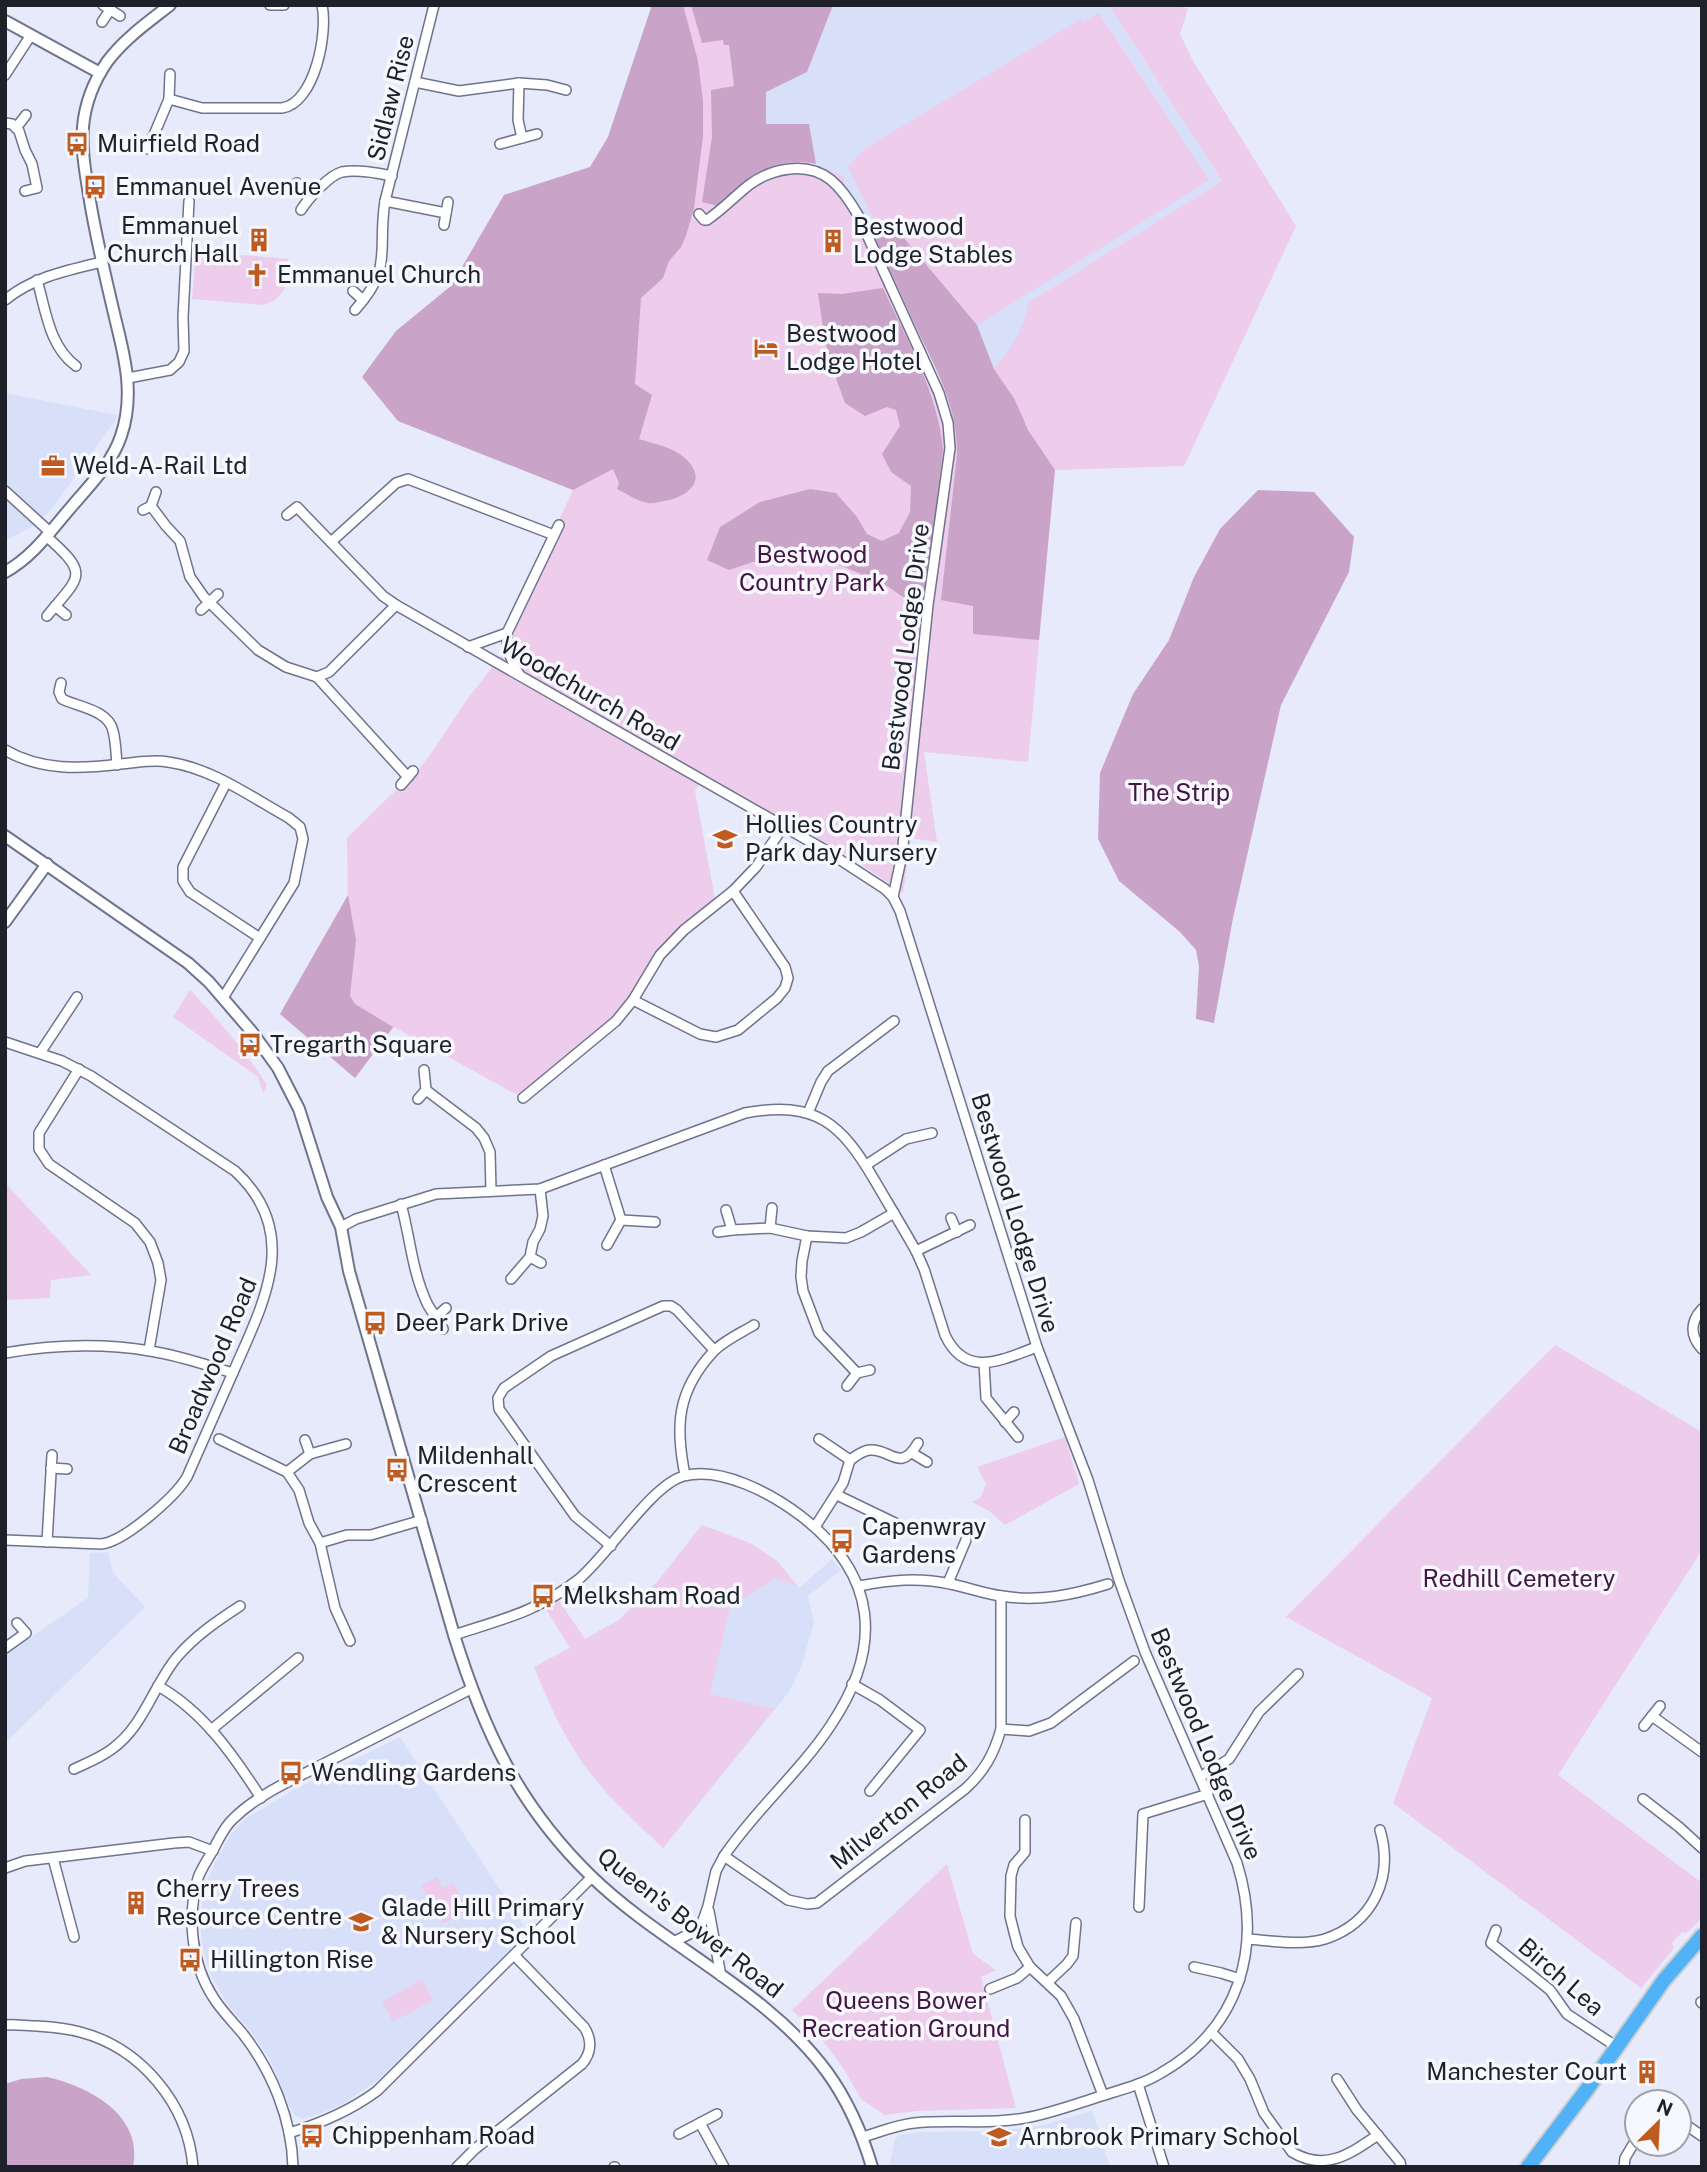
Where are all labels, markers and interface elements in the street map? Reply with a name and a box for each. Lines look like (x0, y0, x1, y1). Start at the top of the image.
street label: Sidlaw Rise (361, 32, 419, 164)
place label: Muirfield Road (97, 129, 260, 157)
bus stop icon: Muirfield Road (63, 130, 91, 158)
place label: Emmanuel Avenue (115, 172, 321, 200)
bus stop icon: Emmanuel Avenue (81, 173, 109, 201)
place label: Emmanuel Church Hall (107, 211, 239, 267)
place label: Bestwood Lodge Stables (853, 212, 1013, 268)
building icon: Emmanuel Church Hall (245, 226, 273, 254)
building icon: Bestwood Lodge Stables (819, 227, 847, 255)
place label: Emmanuel Church (277, 260, 481, 288)
church icon: Emmanuel Church (243, 261, 271, 289)
place label: Bestwood Lodge Hotel (786, 319, 922, 375)
hotel icon: Bestwood Lodge Hotel (752, 334, 780, 362)
place label: Weld-A-Rail Ltd (73, 451, 248, 479)
office icon: Weld-A-Rail Ltd (39, 452, 67, 480)
street label: Bestwood Lodge Drive (876, 522, 934, 772)
park label: Bestwood Country Park (739, 540, 885, 596)
street label: Woodchurch Road (496, 630, 685, 756)
park label: The Strip (1128, 778, 1230, 806)
place label: Hollies Country Park day Nursery (745, 810, 937, 866)
school or university icon: Hollies Country Park day Nursery (711, 825, 739, 853)
place label: Tregarth Square (270, 1030, 452, 1058)
bus stop icon: Tregarth Square (236, 1031, 264, 1059)
street label: Bestwood Lodge Drive (966, 1089, 1066, 1336)
street label: Broadwood Road (162, 1273, 262, 1458)
place label: Deer Park Drive (395, 1308, 569, 1336)
bus stop icon: Deer Park Drive (361, 1309, 389, 1337)
place label: Mildenhall Crescent (417, 1441, 534, 1497)
bus stop icon: Mildenhall Crescent (383, 1456, 411, 1484)
place label: Capenwray Gardens (862, 1512, 987, 1568)
bus stop icon: Capenwray Gardens (828, 1527, 856, 1555)
park label: Redhill Cemetery (1423, 1564, 1616, 1592)
place label: Melksham Road (563, 1581, 741, 1609)
bus stop icon: Melksham Road (529, 1582, 557, 1610)
street label: Bestwood Lodge Drive (1145, 1623, 1268, 1864)
street label: Milverton Road (824, 1748, 972, 1875)
place label: Wendling Gardens (311, 1758, 516, 1786)
bus stop icon: Wendling Gardens (277, 1759, 305, 1787)
street label: Queen's Bower Road (592, 1841, 789, 2003)
place label: Cherry Trees Resource Centre (156, 1874, 342, 1930)
building icon: Cherry Trees Resource Centre (122, 1889, 150, 1917)
place label: Glade Hill Primary & Nursery School (381, 1893, 585, 1949)
school or university icon: Glade Hill Primary & Nursery School (347, 1908, 375, 1936)
street label: Birch Lea (1513, 1932, 1610, 2021)
place label: Hillington Rise (210, 1945, 374, 1973)
bus stop icon: Hillington Rise (176, 1946, 204, 1974)
park label: Queens Bower Recreation Ground (802, 1986, 1010, 2042)
place label: Manchester Court (1426, 2057, 1627, 2085)
building icon: Manchester Court (1633, 2058, 1661, 2086)
north arrow (1623, 2088, 1693, 2158)
text: N (1654, 2094, 1676, 2121)
place label: Chippenham Road (332, 2121, 535, 2149)
bus stop icon: Chippenham Road (298, 2122, 326, 2150)
place label: Arnbrook Primary School (1019, 2122, 1300, 2150)
school or university icon: Arnbrook Primary School (985, 2123, 1013, 2151)

